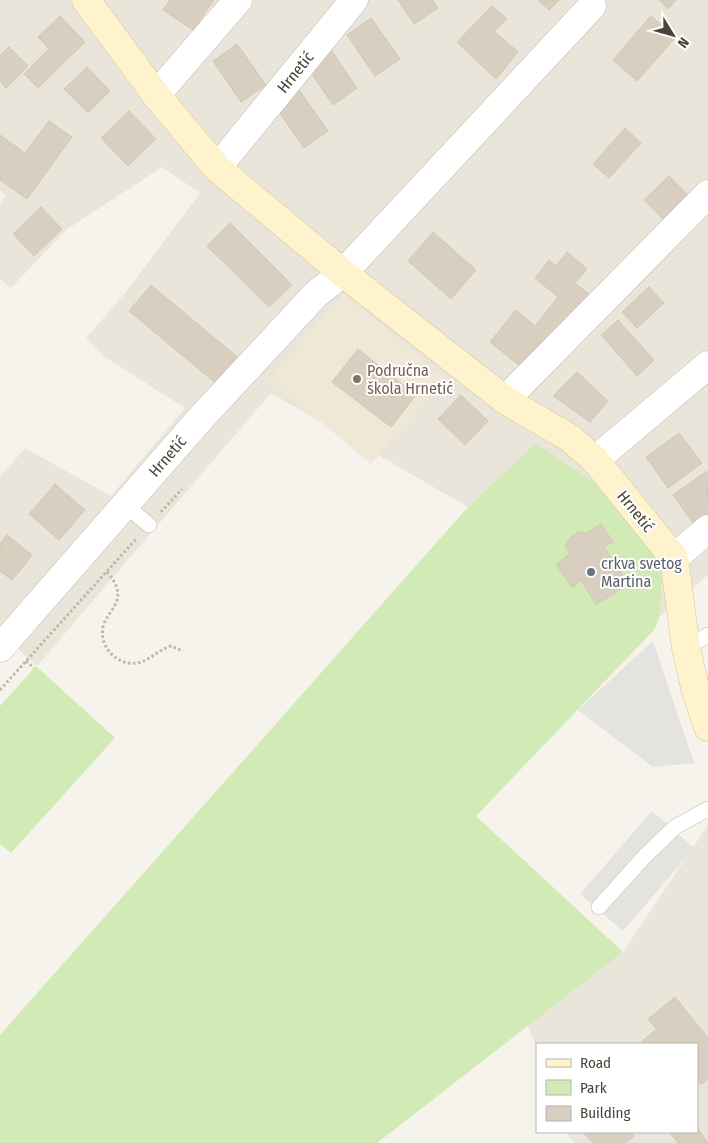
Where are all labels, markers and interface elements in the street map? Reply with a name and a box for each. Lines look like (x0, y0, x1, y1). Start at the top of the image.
north arrow (648, 10, 698, 60)
text: N (674, 34, 692, 51)
street label: Hrnetić (273, 48, 318, 97)
place label: Područna škola Hrnetić (367, 361, 453, 398)
marker: Područna škola Hrnetić (351, 373, 363, 385)
street label: Hrnetić (145, 432, 190, 481)
street label: Hrnetić (613, 487, 658, 536)
place label: crkva svetog Martina (601, 554, 682, 591)
marker: crkva svetog Martina (585, 566, 597, 578)
legend (536, 1043, 698, 1133)
text: Road (580, 1054, 611, 1072)
text: Park (580, 1079, 607, 1097)
text: Building (580, 1104, 631, 1122)

